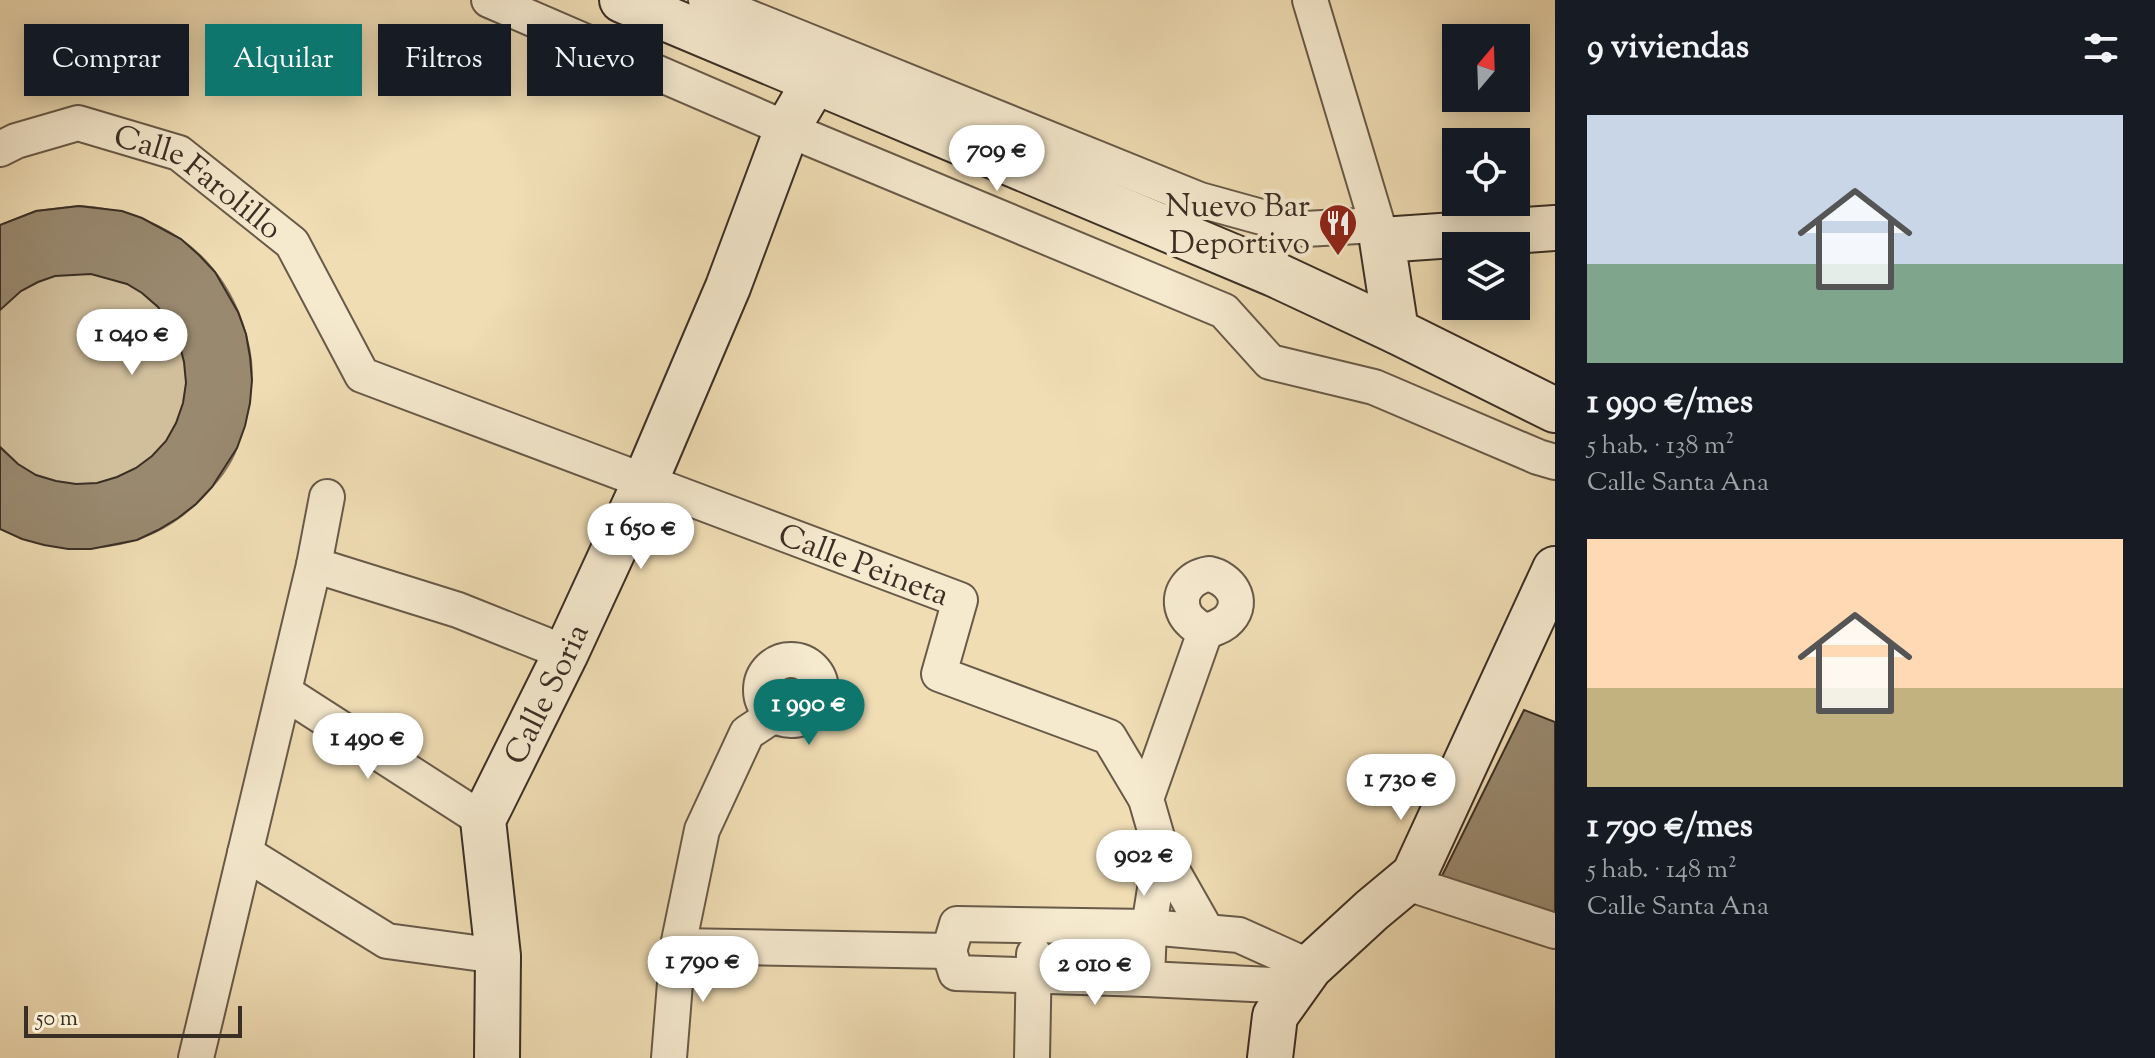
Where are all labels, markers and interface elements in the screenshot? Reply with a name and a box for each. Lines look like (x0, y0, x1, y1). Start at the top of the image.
chip: Comprar (24, 24, 189, 96)
chip: Alquilar (205, 24, 362, 96)
chip: Filtros (378, 24, 511, 96)
chip: Nuevo (527, 24, 663, 96)
north arrow (1442, 24, 1530, 112)
map controls (1442, 24, 1530, 320)
text: 9 viviendas (1587, 24, 1749, 73)
icon: filters (2079, 26, 2123, 70)
street label: Calle Farolillo (108, 115, 291, 252)
pin: 709 € (941, 125, 1053, 193)
button: locate (1442, 128, 1530, 216)
text: 709 € (967, 132, 1027, 169)
icon: home (1783, 167, 1927, 311)
place label: Nuevo Bar Deportivo (1165, 185, 1310, 268)
restaurant icon: Nuevo Bar Deportivo (1317, 202, 1359, 257)
button: layers (1442, 232, 1530, 320)
pin: 1 040 € (58, 309, 206, 377)
text: 1 040 € (95, 316, 169, 353)
text: 1 990 €/mes (1587, 379, 1753, 428)
text: 5 hab. · 138 m² (1587, 428, 1734, 465)
text: Calle Santa Ana (1587, 465, 1769, 502)
pin: 1 650 € (567, 503, 715, 571)
text: 1 650 € (605, 510, 677, 547)
street label: Calle Peineta (771, 514, 955, 620)
icon: home (1783, 591, 1927, 735)
street label: Calle Soria (494, 617, 603, 773)
pin: 1 990 € (735, 679, 883, 747)
text: 1 990 € (772, 686, 846, 723)
pin: 1 490 € (294, 713, 442, 781)
text: 1 490 € (330, 720, 406, 757)
pin: 1 730 € (1327, 754, 1475, 822)
text: 1 730 € (1365, 761, 1437, 798)
text: 1 790 €/mes (1587, 803, 1753, 852)
pin: 902 € (1088, 830, 1200, 898)
text: 902 € (1114, 837, 1174, 874)
text: 5 hab. · 148 m² (1587, 852, 1737, 889)
text: Calle Santa Ana (1587, 889, 1769, 926)
pin: 1 790 € (629, 936, 777, 1004)
pin: 2 010 € (1021, 939, 1169, 1007)
text: 1 790 € (666, 943, 740, 980)
text: 2 010 € (1057, 946, 1133, 983)
scale bar (24, 1002, 242, 1038)
text: 50 m (36, 1004, 78, 1036)

